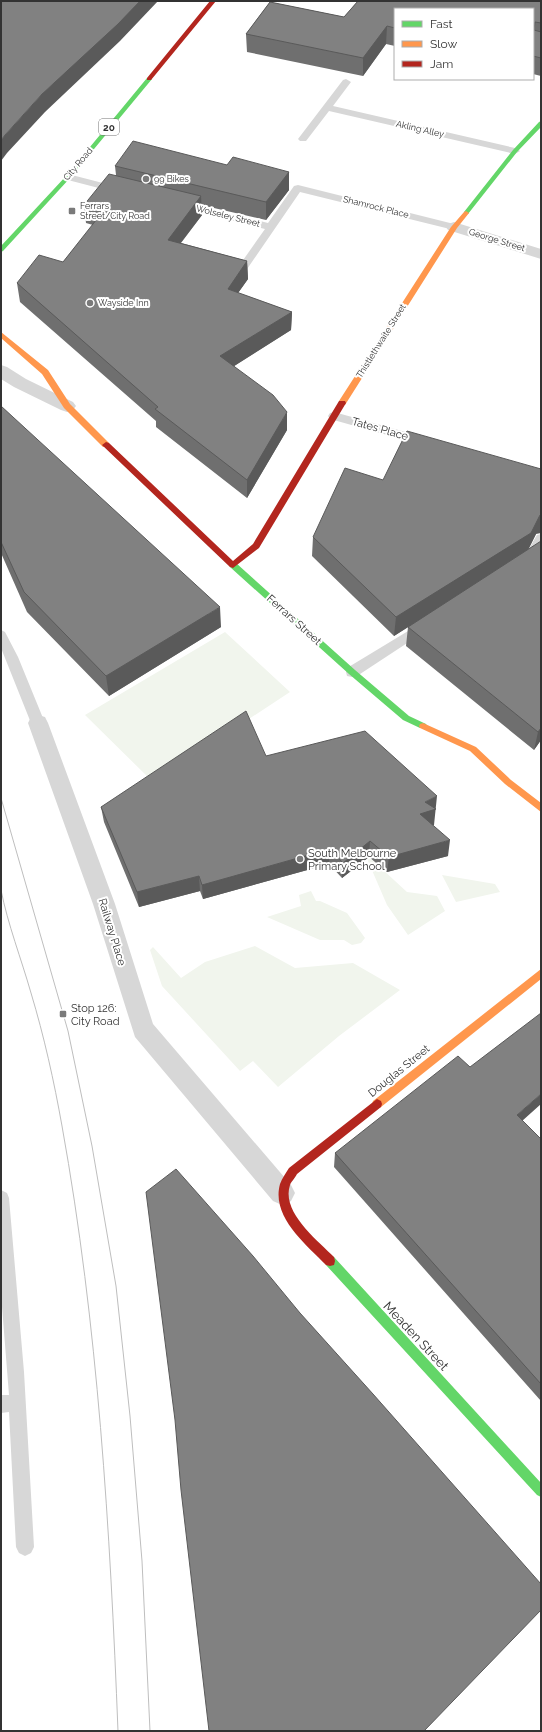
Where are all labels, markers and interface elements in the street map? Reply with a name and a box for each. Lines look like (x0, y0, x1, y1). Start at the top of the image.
legend (394, 8, 534, 80)
text: Fast (430, 17, 453, 31)
text: Slow (430, 37, 457, 51)
text: Jam (430, 57, 453, 71)
road number: 20 (99, 119, 119, 135)
street label: Akling Alley (395, 119, 445, 139)
street label: City Road (61, 145, 95, 182)
marker: 99 Bikes (141, 174, 151, 184)
place label: 99 Bikes (154, 174, 190, 184)
street label: Shamrock Place (342, 194, 411, 220)
place label: Ferrars Street/City Road (80, 201, 150, 221)
street label: Wolseley Street (195, 203, 261, 229)
marker: Ferrars Street/City Road (67, 206, 77, 216)
street label: George Street (468, 227, 526, 253)
marker: Wayside Inn (85, 298, 95, 308)
place label: Wayside Inn (98, 298, 149, 308)
street label: Thistlethwaite Street (354, 302, 408, 380)
street label: Tates Place (350, 415, 410, 443)
street label: Ferrars Street (264, 592, 324, 648)
place label: South Melbourne Primary School (308, 847, 397, 873)
marker: South Melbourne Primary School (295, 854, 305, 864)
street label: Railway Place (96, 897, 129, 968)
place label: Stop 126: City Road (71, 1002, 120, 1028)
marker: Stop 126: City Road (58, 1009, 68, 1019)
street label: Douglas Street (366, 1042, 433, 1100)
street label: Meaden Street (380, 1298, 452, 1374)

